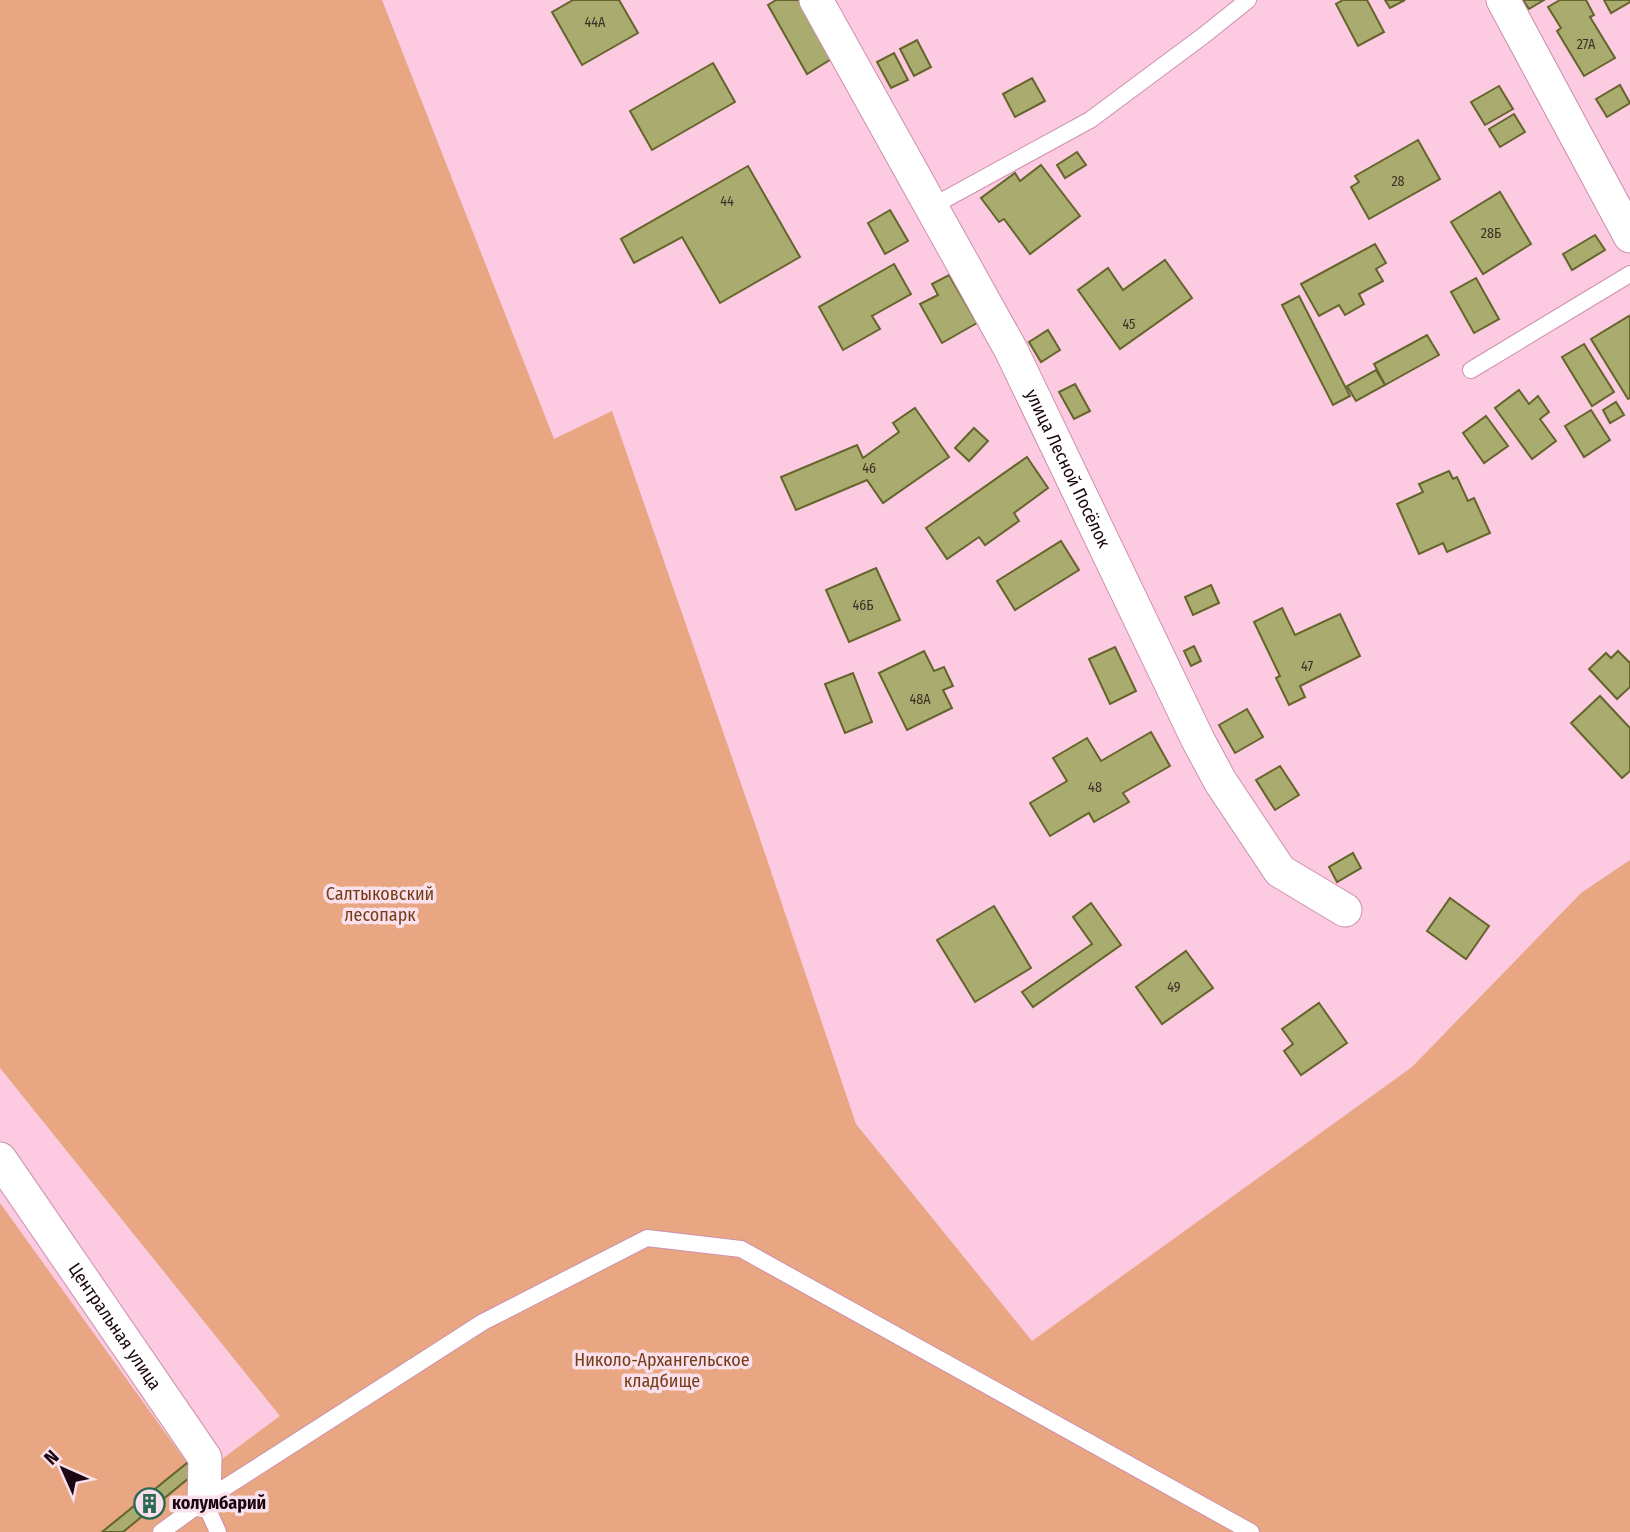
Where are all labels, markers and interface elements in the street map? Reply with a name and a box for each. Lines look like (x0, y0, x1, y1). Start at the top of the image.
house number: 44А (585, 14, 606, 31)
house number: 27А (1577, 36, 1596, 53)
house number: 28 (1391, 173, 1405, 190)
house number: 44 (720, 193, 734, 210)
house number: 28Б (1481, 225, 1501, 242)
house number: 45 (1122, 316, 1136, 333)
street label: улица Лесной Посёлок (1020, 386, 1115, 552)
house number: 46 (862, 460, 876, 477)
house number: 46Б (852, 597, 874, 614)
house number: 47 (1301, 658, 1313, 675)
house number: 48А (909, 691, 931, 708)
house number: 48 (1088, 779, 1102, 796)
park label: Салтыковский лесопарк (326, 883, 434, 926)
house number: 49 (1167, 979, 1181, 996)
street label: Центральная улица (64, 1259, 166, 1394)
park label: Николо-Архангельское кладбище (574, 1349, 750, 1392)
north arrow (28, 1434, 98, 1504)
text: N (39, 1445, 63, 1469)
building icon: колумбарий (132, 1486, 166, 1520)
place label: колумбарий (172, 1492, 266, 1514)

